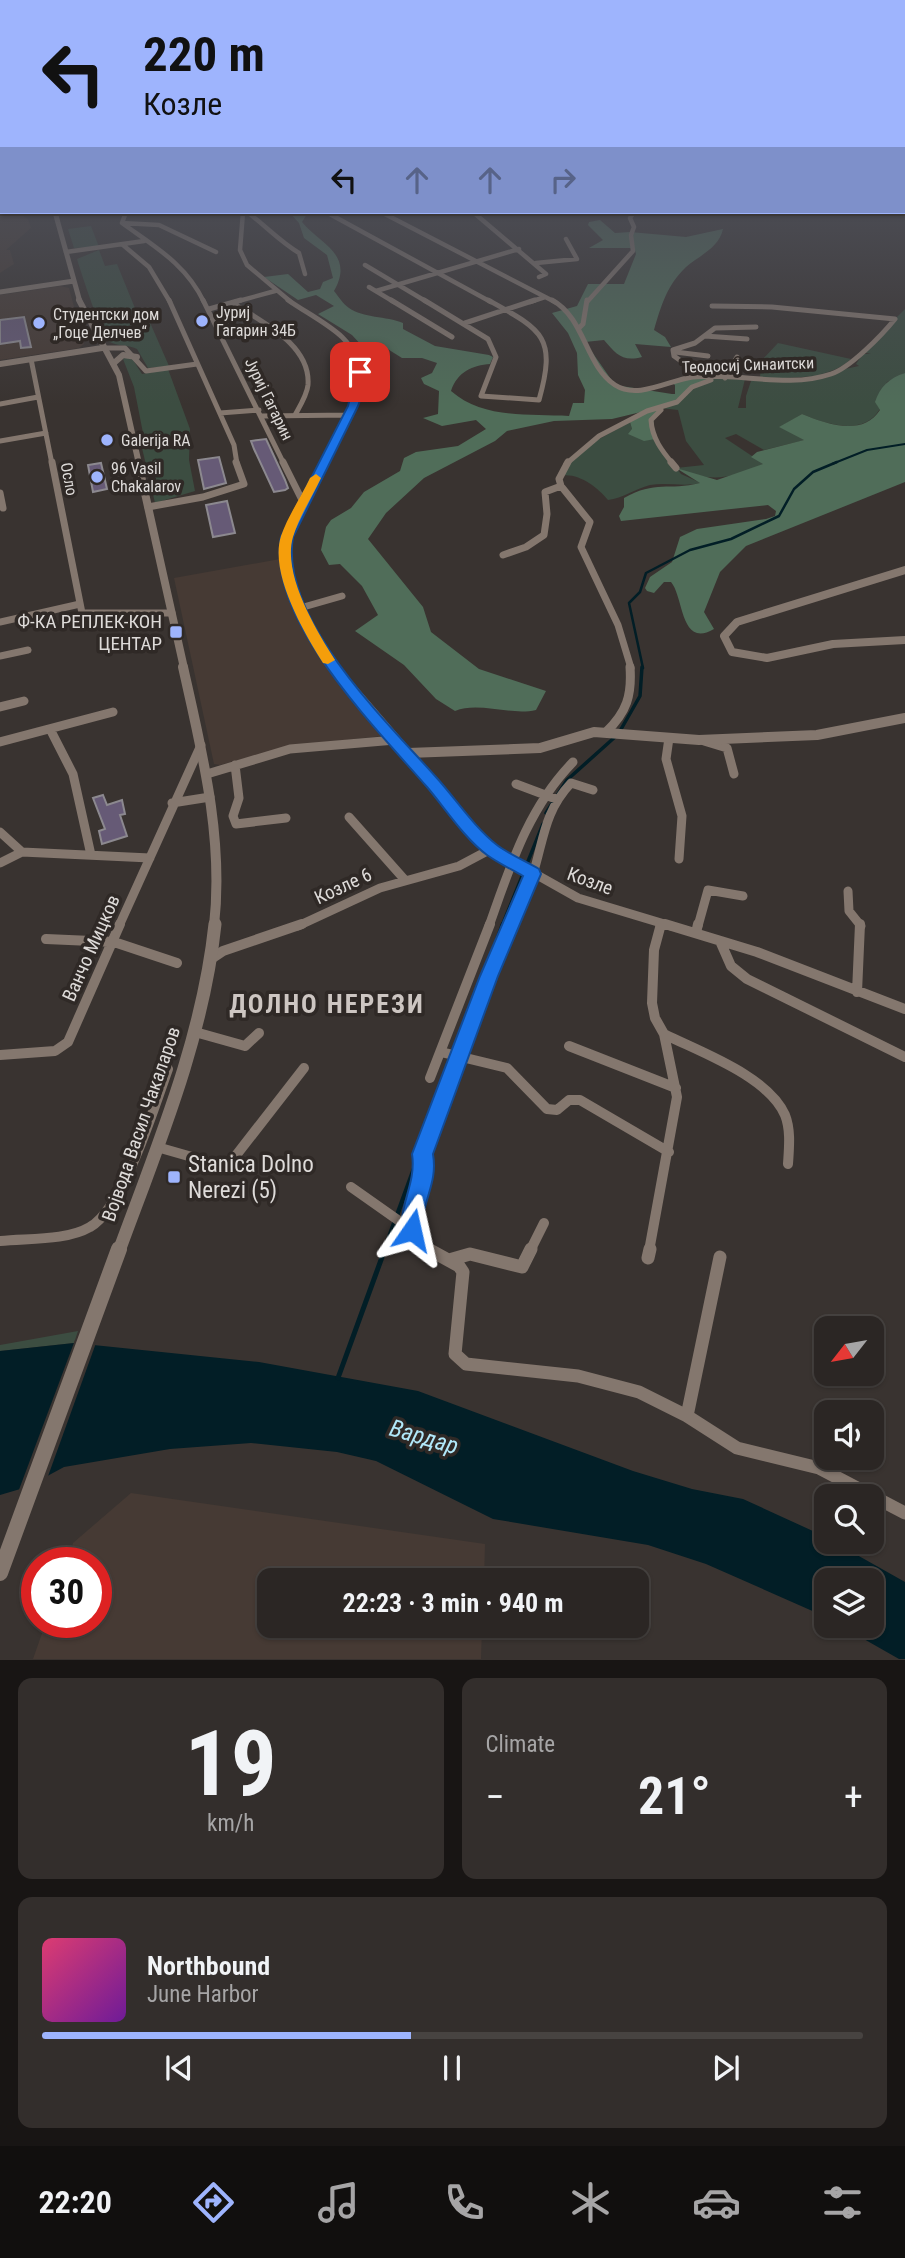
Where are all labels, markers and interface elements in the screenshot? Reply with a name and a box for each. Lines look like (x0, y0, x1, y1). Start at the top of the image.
text: 220 m (143, 26, 265, 83)
icon: left (28, 28, 119, 119)
text: Козле (143, 85, 222, 123)
icon: left (325, 161, 363, 199)
icon: ahead (398, 161, 436, 199)
icon: ahead (471, 161, 509, 199)
icon: right (544, 161, 582, 199)
place label: Јуриј Гагарин 34Б (216, 303, 296, 340)
place label: Студентски дом „Гоце Делчев“ (53, 305, 159, 342)
marker: Јуриј Гагарин 34Б (194, 313, 210, 329)
marker: Студентски дом „Гоце Делчев“ (31, 315, 47, 331)
pin (330, 342, 390, 402)
icon: arrive (341, 353, 379, 391)
street label: Теодосиј Синаитски (681, 353, 815, 377)
street label: Јуриј Гагарин (241, 355, 297, 443)
place label: Galerija RA (121, 431, 190, 450)
marker: Galerija RA (99, 432, 115, 448)
place label: 96 Vasil Chakalarov (111, 459, 181, 496)
street label: Осло (57, 461, 81, 497)
marker: 96 Vasil Chakalarov (89, 469, 105, 485)
place label: Ф-КА РЕПЛЕК-КОН ЦЕНТАР (17, 610, 162, 655)
marker: Ф-КА РЕПЛЕК-КОН ЦЕНТАР (168, 624, 184, 640)
street label: Козле (564, 862, 616, 900)
street label: Козле 6 (311, 863, 375, 909)
street label: Ванчо Мицков (57, 891, 125, 1005)
district label: ДОЛНО НЕРЕЗИ (229, 989, 425, 1019)
street label: Војвода Васил Чакаларов (97, 1024, 185, 1224)
place label: Stanica Dolno Nerezi (5) (188, 1151, 314, 1204)
marker: Stanica Dolno Nerezi (5) (166, 1169, 182, 1185)
position arrow (375, 1193, 449, 1267)
north arrow (814, 1316, 884, 1386)
map controls (814, 1316, 884, 1638)
button: sound (814, 1400, 884, 1470)
water label: Вардар (386, 1414, 462, 1460)
button: search (814, 1484, 884, 1554)
speed limit sign: 30 (21, 1547, 112, 1638)
button: layers (814, 1568, 884, 1638)
text: 22:23 · 3 min · 940 m (343, 1588, 563, 1618)
text: 19 (185, 1711, 277, 1817)
text: Climate (486, 1731, 555, 1758)
text: 21° (638, 1766, 711, 1827)
text: − (486, 1775, 505, 1819)
text: + (844, 1775, 863, 1819)
text: km/h (207, 1810, 254, 1837)
text: Northbound (147, 1951, 270, 1981)
text: June Harbor (147, 1981, 259, 2008)
icon: previous (160, 2049, 198, 2087)
icon: pause (433, 2049, 471, 2087)
icon: next (707, 2049, 745, 2087)
icon: directions (189, 2178, 238, 2227)
icon: music (314, 2178, 363, 2227)
icon: phone (440, 2178, 489, 2227)
icon: climate (566, 2178, 615, 2227)
icon: car (692, 2178, 741, 2227)
icon: filters (818, 2178, 867, 2227)
text: 22:20 (38, 2183, 112, 2221)

